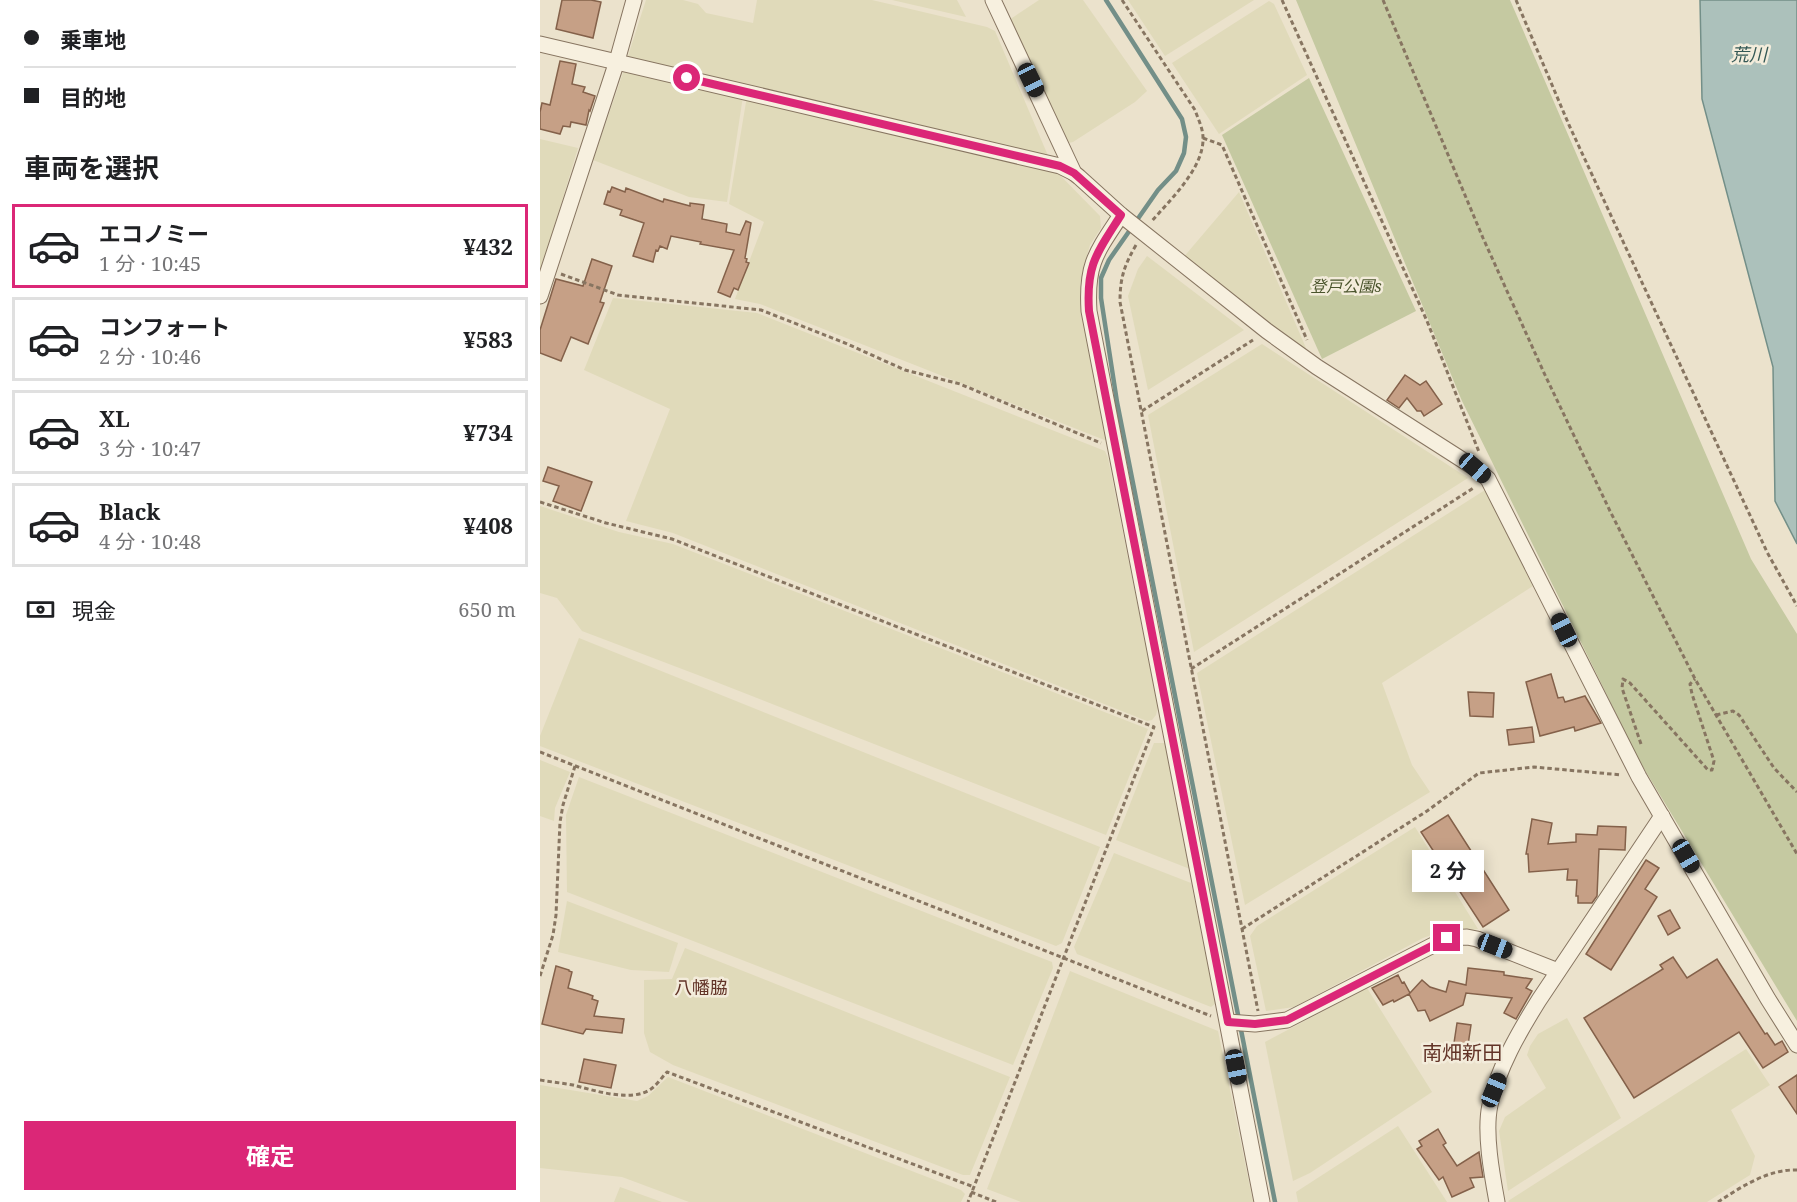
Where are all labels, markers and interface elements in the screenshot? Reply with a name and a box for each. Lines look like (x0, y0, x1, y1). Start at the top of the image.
text: 乗車地 (60, 24, 126, 54)
water label: 荒川 (1731, 42, 1769, 66)
car (1015, 60, 1047, 100)
route start (673, 64, 700, 91)
text: 目的地 (60, 82, 126, 112)
text: 車両を選択 (24, 149, 159, 186)
text: エコノミー (99, 218, 209, 248)
icon: car (27, 219, 81, 273)
text: ¥432 (463, 231, 513, 261)
text: 1 分 · 10:45 (99, 250, 201, 277)
park label: 登戸公園s (1310, 275, 1382, 297)
text: コンフォート (99, 311, 230, 341)
icon: car (27, 312, 81, 366)
text: ¥583 (463, 324, 513, 354)
text: 2 分 · 10:46 (99, 343, 201, 370)
text: XL (99, 403, 130, 433)
icon: car (27, 405, 81, 459)
text: ¥734 (463, 417, 513, 447)
text: 3 分 · 10:47 (99, 435, 201, 462)
car (1456, 449, 1494, 487)
text: Black (99, 496, 160, 526)
icon: car (27, 498, 81, 552)
text: ¥408 (463, 510, 513, 540)
text: 4 分 · 10:48 (99, 528, 201, 555)
icon: cash (24, 593, 57, 626)
text: 現金 (72, 595, 116, 625)
text: 650 m (458, 596, 516, 623)
car (1548, 610, 1580, 650)
car (1669, 836, 1703, 876)
callout: 2 分 (1411, 851, 1483, 893)
text: 2 分 (1430, 857, 1466, 884)
route end (1433, 924, 1460, 951)
car (1475, 931, 1515, 961)
district label: 八幡脇 (674, 975, 728, 999)
district label: 南畑新田 (1422, 1039, 1502, 1066)
car (1224, 1048, 1248, 1086)
car (1479, 1070, 1509, 1110)
button: 確定 (24, 1121, 516, 1190)

